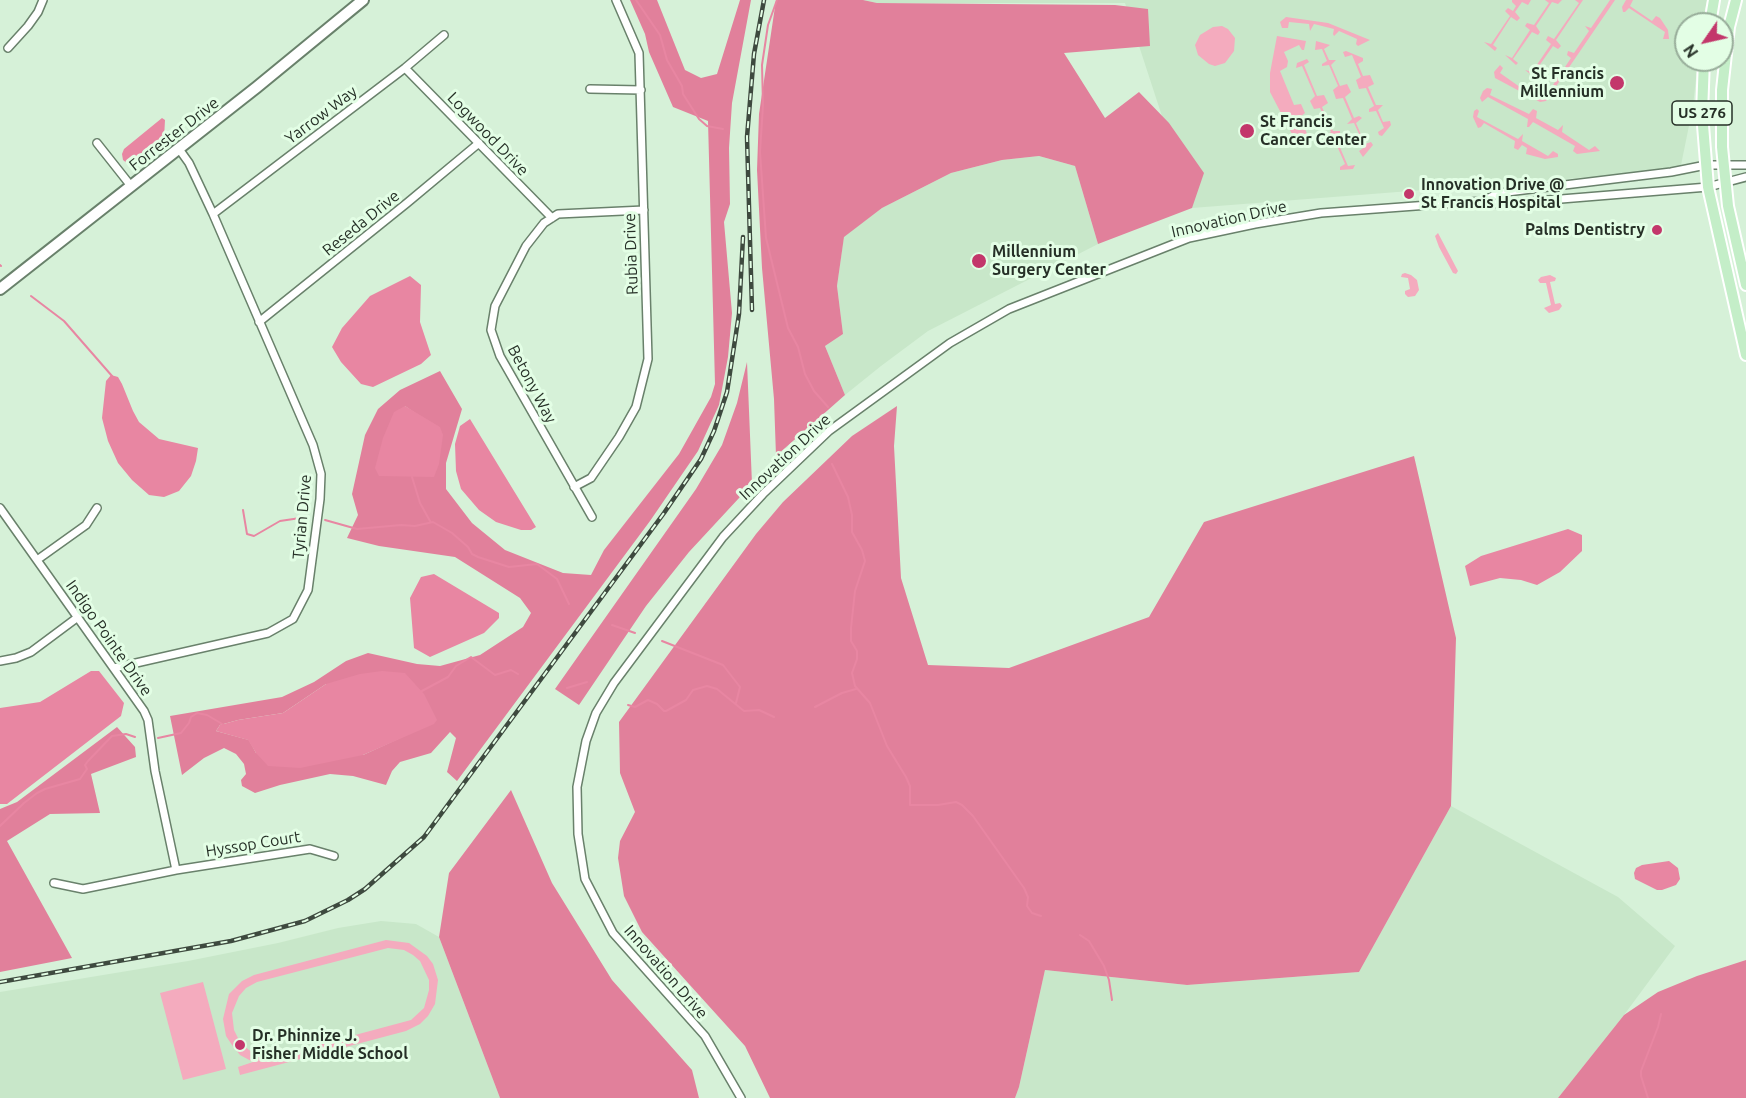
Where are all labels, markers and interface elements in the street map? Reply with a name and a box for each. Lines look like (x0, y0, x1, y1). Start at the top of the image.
north arrow (1674, 12, 1734, 72)
text: N (1680, 41, 1702, 61)
place label: St Francis Millennium (1520, 64, 1604, 102)
marker: St Francis Millennium (1608, 74, 1626, 92)
street label: Yarrow Way (281, 82, 361, 148)
street label: Logwood Drive (443, 88, 533, 180)
street label: Forrester Drive (125, 93, 223, 175)
road number: US 276 (1672, 101, 1732, 125)
place label: St Francis Cancer Center (1260, 112, 1367, 150)
marker: St Francis Cancer Center (1238, 122, 1256, 140)
place label: Innovation Drive @ St Francis Hospital (1421, 175, 1565, 213)
street label: Reseda Drive (319, 186, 403, 260)
marker: Innovation Drive @ St Francis Hospital (1402, 187, 1416, 201)
street label: Innovation Drive (1169, 196, 1289, 242)
street label: Rubia Drive (620, 213, 642, 295)
place label: Palms Dentistry (1525, 220, 1645, 240)
marker: Palms Dentistry (1650, 223, 1664, 237)
place label: Millennium Surgery Center (992, 242, 1106, 280)
marker: Millennium Surgery Center (970, 252, 988, 270)
street label: Betony Way (503, 342, 561, 426)
street label: Innovation Drive (735, 410, 835, 504)
street label: Tyrian Drive (289, 474, 315, 560)
street label: Indigo Pointe Drive (62, 576, 156, 700)
street label: Hyssop Court (204, 827, 302, 861)
street label: Innovation Drive (620, 921, 712, 1023)
place label: Dr. Phinnize J. Fisher Middle School (252, 1026, 408, 1064)
marker: Dr. Phinnize J. Fisher Middle School (233, 1038, 247, 1052)

